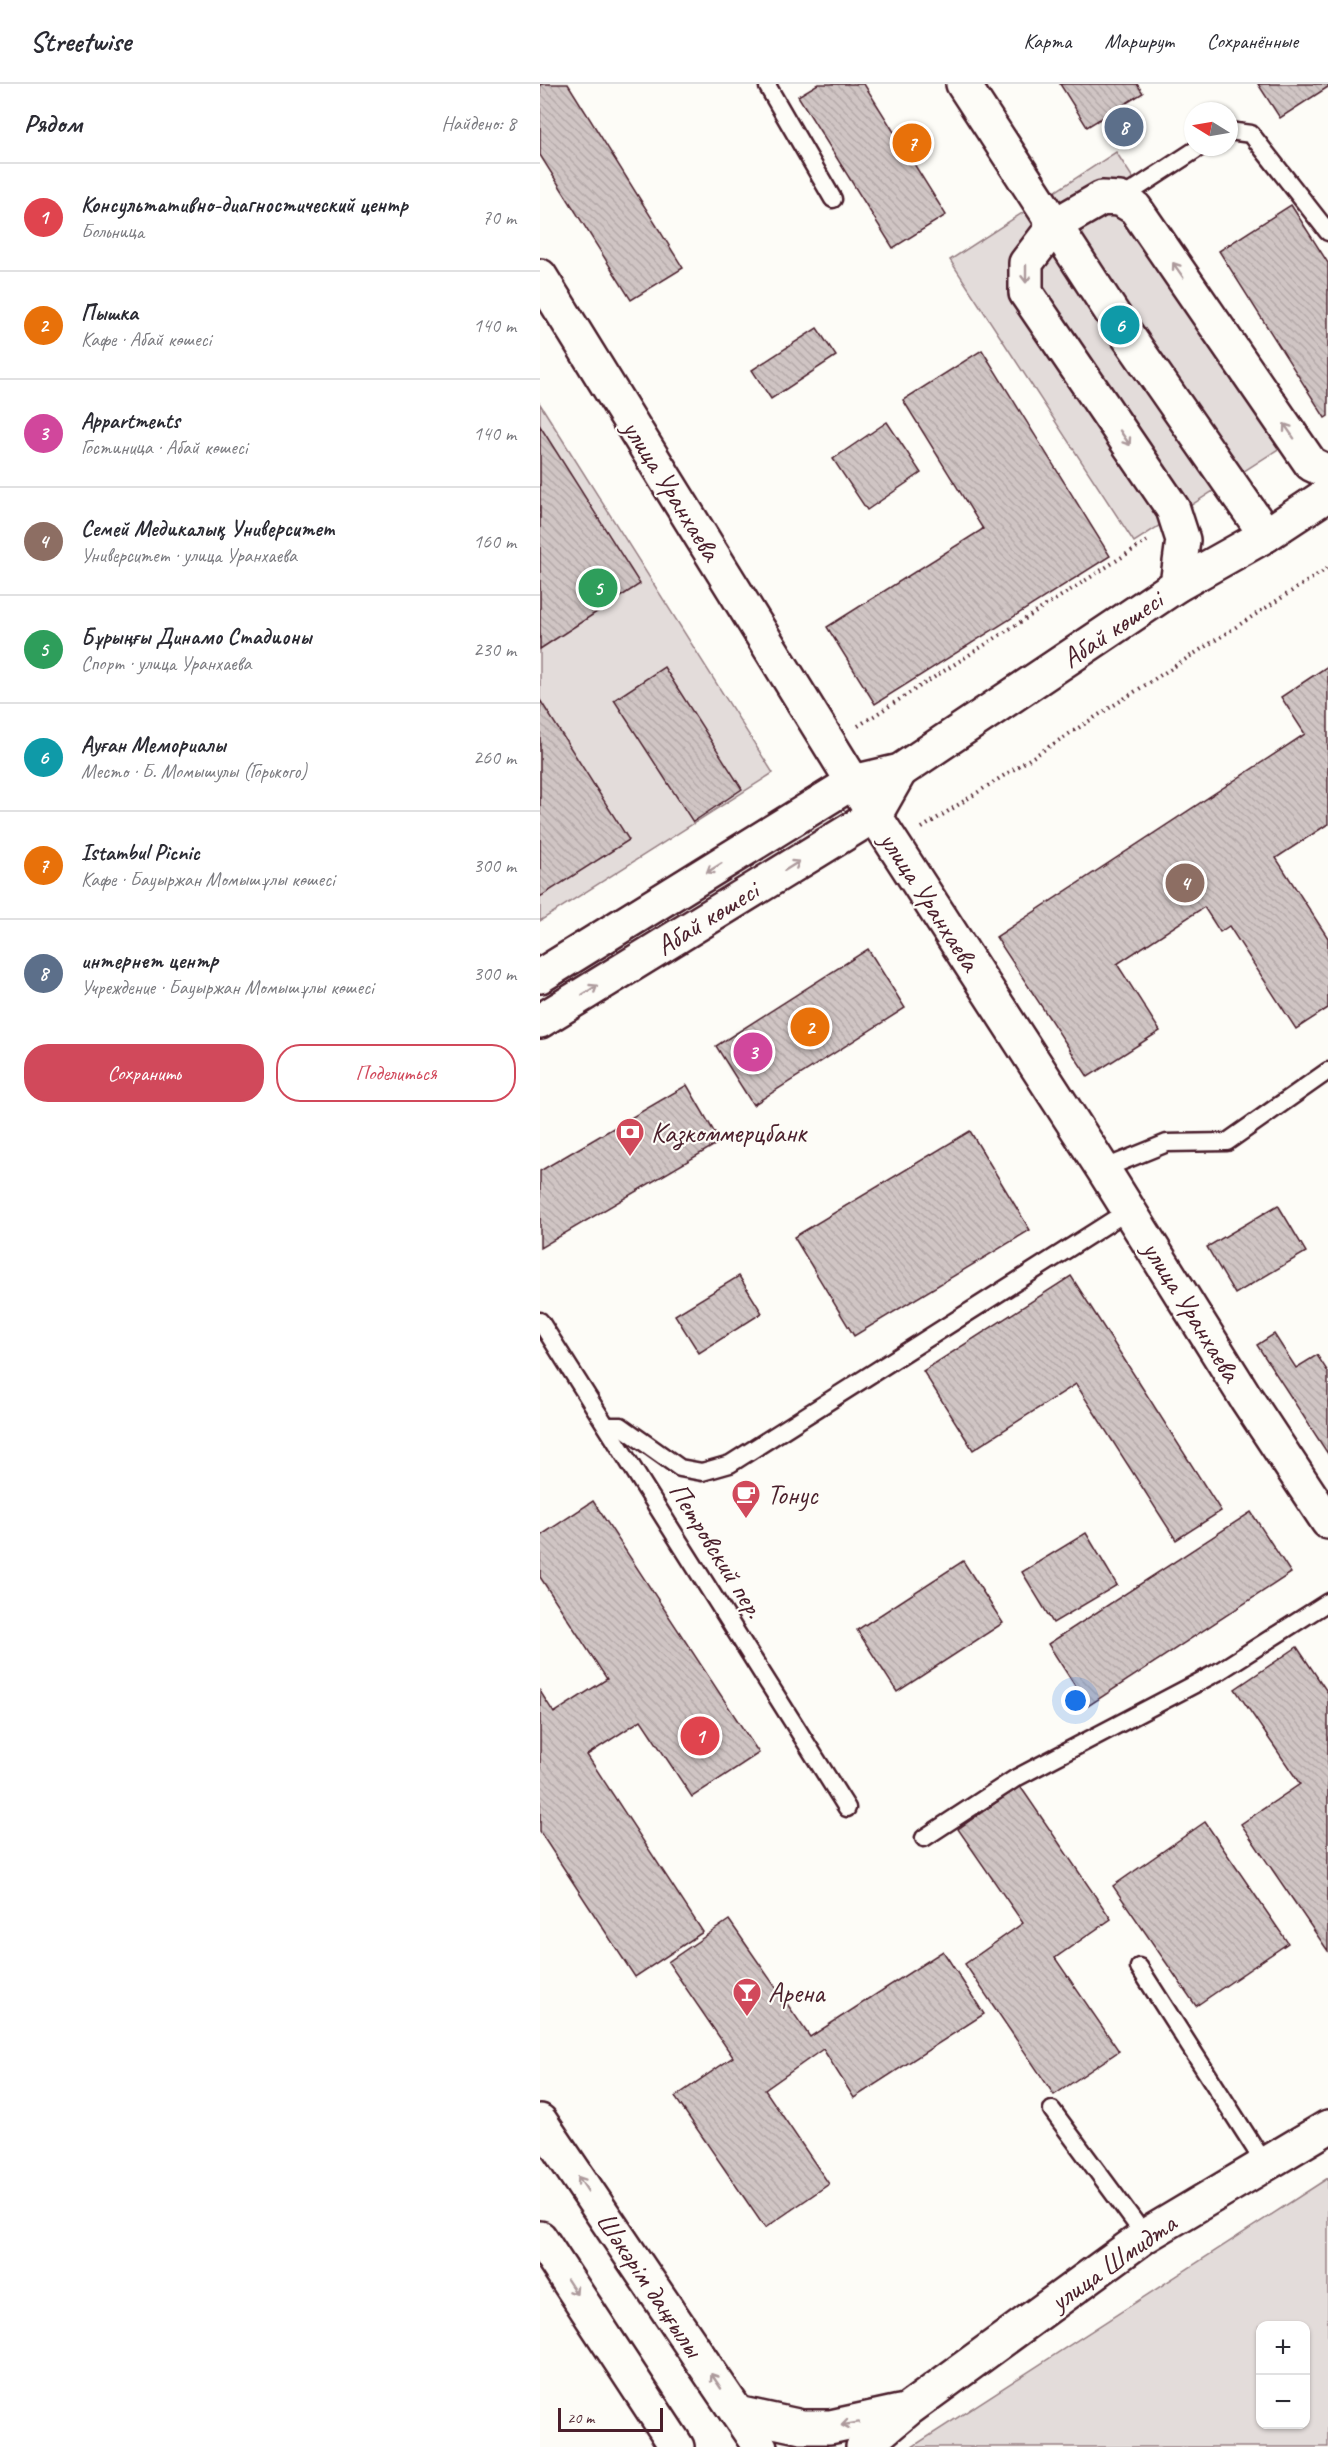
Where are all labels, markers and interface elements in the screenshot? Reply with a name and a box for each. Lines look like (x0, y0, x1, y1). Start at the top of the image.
text: Streetwise (30, 24, 131, 59)
text: Карта (1023, 28, 1072, 54)
text: Маршрут (1105, 28, 1174, 54)
text: Сохранённые (1207, 28, 1298, 54)
north arrow (1184, 102, 1238, 156)
pin: 8 (1104, 104, 1144, 150)
text: Рядом (24, 107, 82, 140)
text: Найдено: 8 (441, 111, 516, 136)
pin: 7 (892, 120, 932, 166)
text: Консультативно-диагностический центр (81, 191, 408, 219)
text: 1 (39, 205, 48, 230)
text: 70 m (482, 205, 516, 230)
text: Больница (81, 219, 144, 244)
one-way arrow (1020, 263, 1032, 283)
one-way arrow (1172, 263, 1184, 279)
text: Пышка (81, 299, 138, 327)
pin: 6 (1100, 302, 1140, 348)
text: 2 (39, 313, 48, 338)
text: 140 m (473, 313, 516, 338)
text: Кафе · Абай көшесі (81, 327, 211, 352)
text: Appartments (81, 407, 180, 435)
street label: улица Уранхаева (614, 412, 730, 568)
text: 3 (39, 421, 48, 446)
text: 140 m (473, 421, 516, 446)
one-way arrow (1283, 423, 1295, 439)
one-way arrow (1119, 430, 1131, 446)
text: Гостиница · Абай көшесі (81, 435, 248, 460)
text: Семей Медикалық Университет (81, 515, 335, 543)
text: 4 (39, 529, 48, 554)
text: 160 m (473, 529, 516, 554)
text: Университет · улица Уранхаева (81, 543, 297, 568)
pin: 5 (578, 566, 618, 610)
street label: Абай көшесі (1055, 580, 1172, 675)
text: Бұрыңғы Динамо Стадионы (81, 623, 312, 651)
text: 5 (39, 637, 48, 662)
text: 230 m (473, 637, 516, 662)
text: Спорт · улица Уранхаева (81, 651, 251, 676)
text: Ауған Мемориалы (81, 731, 226, 759)
text: 6 (39, 745, 48, 770)
text: 260 m (473, 745, 516, 770)
text: Место · Б. Момышулы (Горького) (81, 759, 307, 784)
street label: улица Уранхаева (871, 823, 989, 979)
text: Istambul Picnic (81, 839, 200, 867)
text: 7 (39, 853, 48, 878)
text: 300 m (473, 853, 516, 878)
one-way arrow (783, 860, 800, 872)
pin: 4 (1166, 860, 1204, 906)
one-way arrow (706, 862, 723, 874)
text: Кафе · Бауыржан Момышұлы көшесі (81, 867, 335, 892)
street label: Абай көшесі (649, 871, 768, 963)
text: интернет центр (81, 947, 218, 975)
text: 8 (39, 961, 48, 986)
text: 300 m (473, 961, 516, 986)
text: Учреждение · Бауыржан Момышұлы көшесі (81, 975, 374, 1000)
one-way arrow (581, 984, 598, 996)
pin: 2 (790, 1004, 830, 1050)
pin: 3 (734, 1030, 772, 1074)
button: Сохранить (24, 1044, 264, 1102)
button: Поделиться (276, 1044, 516, 1102)
place label: Казкоммерцбанк (651, 1115, 808, 1151)
bank icon: Казкоммерцбанк (614, 1116, 646, 1158)
street label: улица Уранхаева (1134, 1233, 1250, 1389)
street label: Петровский пер. (661, 1475, 773, 1625)
place label: Тонус (767, 1477, 819, 1512)
cafe icon: Тонус (730, 1478, 762, 1520)
your location (1061, 1686, 1090, 1715)
pin: 1 (680, 1714, 720, 1758)
place label: Арена (768, 1975, 826, 2010)
bar icon: Арена (731, 1976, 763, 2018)
one-way arrow (577, 2177, 589, 2193)
street label: Шәкәрім даңғылы (589, 2205, 713, 2365)
street label: улица Шмидта (1041, 2205, 1184, 2319)
one-way arrow (566, 2278, 578, 2295)
map controls (1256, 2321, 1310, 2429)
button: + (1256, 2321, 1310, 2375)
one-way arrow (710, 2373, 722, 2389)
button: − (1256, 2375, 1310, 2429)
scale bar (558, 2405, 663, 2432)
text: 20 m (567, 2408, 594, 2428)
one-way arrow (841, 2418, 860, 2429)

